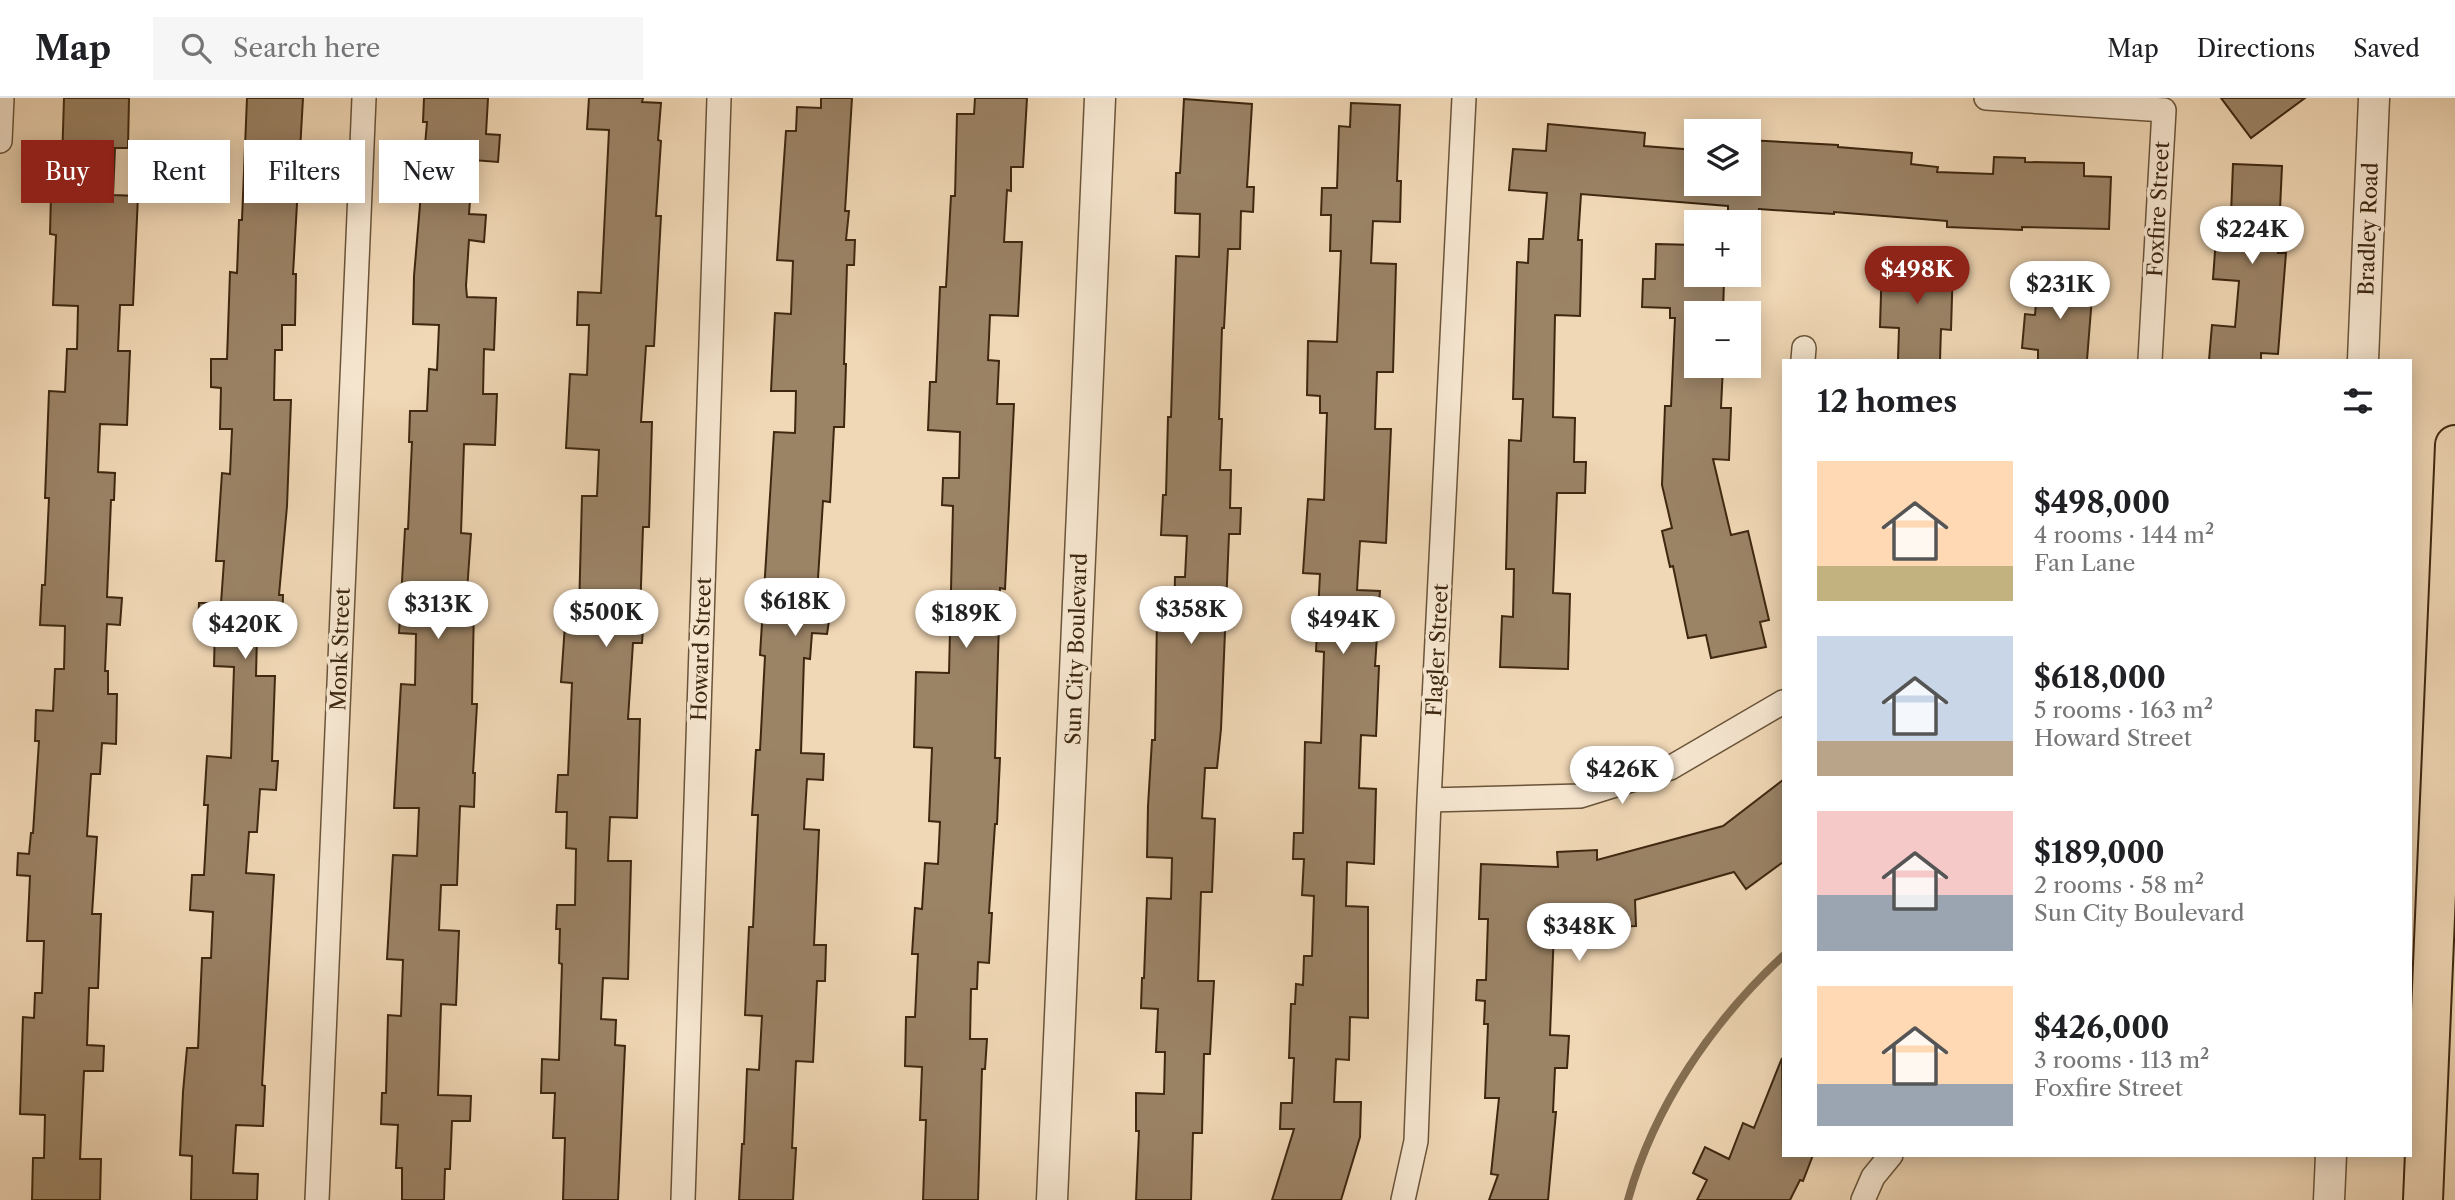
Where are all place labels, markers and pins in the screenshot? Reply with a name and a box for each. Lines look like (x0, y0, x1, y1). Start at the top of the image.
pin: $224K (2203, 206, 2301, 266)
pin: $498K (1868, 246, 1966, 306)
pin: $231K (2011, 262, 2109, 321)
pin: $618K (746, 578, 844, 638)
pin: $313K (389, 582, 487, 641)
pin: $358K (1142, 587, 1240, 646)
pin: $500K (557, 589, 655, 649)
pin: $189K (917, 590, 1015, 650)
pin: $494K (1294, 596, 1392, 656)
pin: $420K (196, 602, 294, 661)
pin: $426K (1573, 746, 1671, 806)
pin: $348K (1530, 904, 1628, 963)

